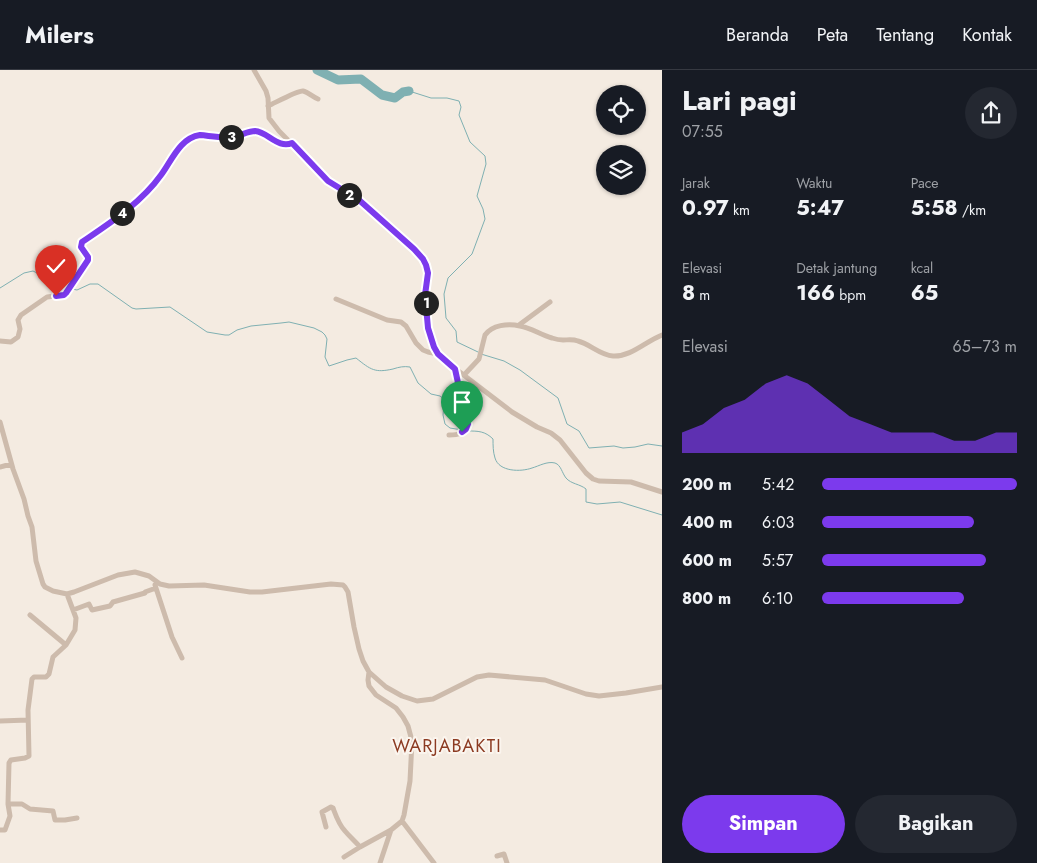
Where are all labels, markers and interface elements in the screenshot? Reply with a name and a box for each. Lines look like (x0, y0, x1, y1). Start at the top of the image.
text: Milers (25, 17, 94, 52)
text: Beranda (726, 22, 789, 48)
text: Peta (817, 22, 848, 48)
text: Tentang (876, 22, 934, 48)
text: Kontak (962, 22, 1012, 48)
text: Lari pagi (682, 80, 797, 121)
map controls (596, 85, 646, 195)
button: locate (596, 85, 646, 135)
button: share (965, 87, 1017, 139)
text: 07:55 (682, 120, 723, 143)
pin: 3 (218, 124, 244, 150)
text: 3 (227, 127, 236, 147)
button: layers (596, 145, 646, 195)
text: Jarak (682, 173, 710, 193)
text: Waktu (796, 173, 832, 193)
text: Pace (911, 173, 939, 193)
pin: 2 (336, 182, 362, 208)
text: 2 (345, 185, 354, 205)
text: 0.97 (682, 193, 729, 223)
text: 5:47 (796, 193, 844, 223)
text: 5:58 (911, 193, 958, 223)
pin: 4 (110, 200, 134, 226)
text: km (729, 200, 750, 220)
text: /km (958, 200, 986, 220)
text: 4 (118, 203, 127, 223)
pin (35, 245, 77, 296)
icon: check (42, 252, 70, 280)
text: Elevasi (682, 258, 722, 278)
text: Detak jantung (796, 258, 877, 278)
text: kcal (911, 258, 933, 278)
text: 8 (682, 278, 695, 308)
text: 166 (796, 278, 835, 308)
text: 65 (911, 278, 938, 308)
text: m (695, 285, 710, 305)
text: bpm (835, 285, 866, 305)
pin: 1 (414, 290, 438, 316)
text: 1 (423, 293, 430, 313)
text: Elevasi (682, 335, 728, 358)
text: 65–73 m (953, 335, 1017, 358)
pin (441, 381, 483, 432)
icon: arrive (448, 388, 476, 416)
text: 200 m (682, 473, 732, 496)
text: 5:42 (762, 473, 794, 496)
text: 400 m (682, 511, 732, 534)
text: 6:03 (762, 511, 794, 534)
text: 600 m (682, 549, 732, 572)
text: 5:57 (762, 549, 793, 572)
text: 800 m (682, 587, 731, 610)
text: 6:10 (762, 587, 793, 610)
district label: WARJABAKTI (392, 733, 502, 759)
button: Simpan (682, 795, 845, 853)
button: Bagikan (855, 795, 1017, 853)

